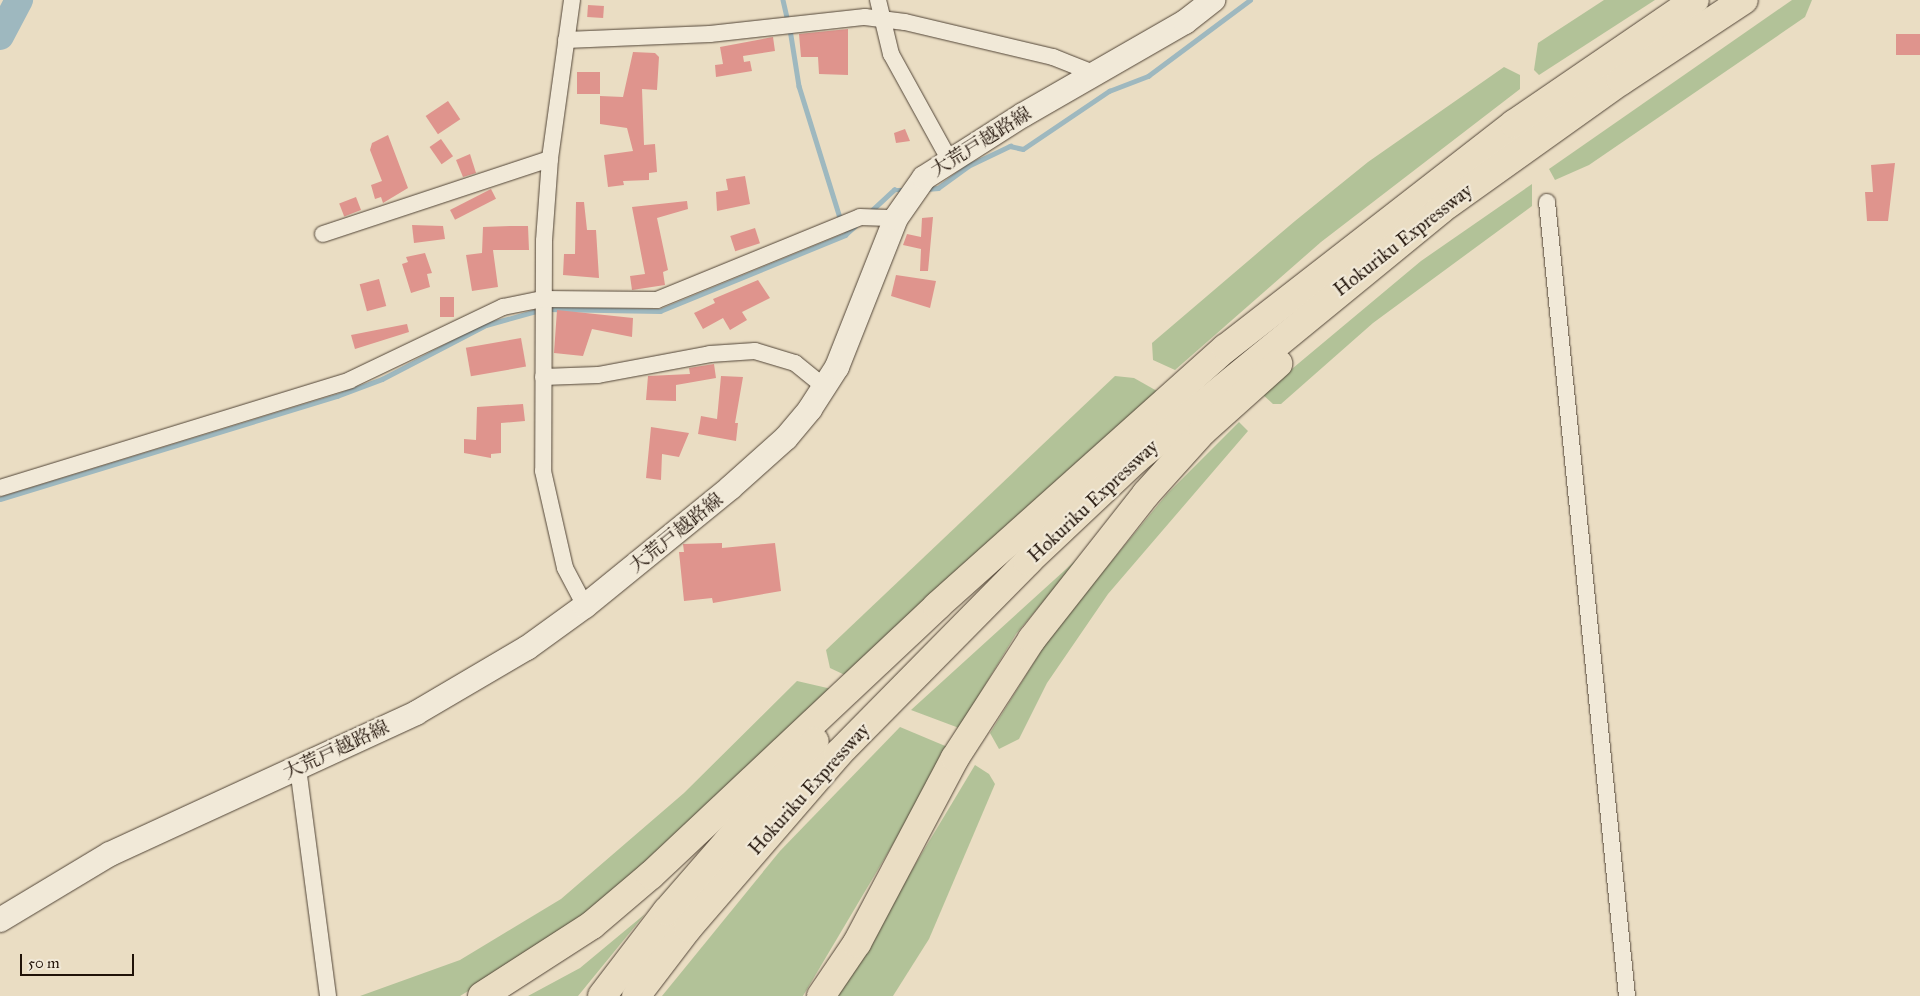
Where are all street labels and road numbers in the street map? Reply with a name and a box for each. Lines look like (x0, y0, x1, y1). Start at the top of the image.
street label: 大荒戸越路線 (927, 102, 1035, 182)
street label: Hokuriku Expressway (1329, 179, 1477, 301)
street label: Hokuriku Expressway (1023, 435, 1163, 567)
street label: 大荒戸越路線 (625, 488, 727, 578)
street label: 大荒戸越路線 (280, 716, 392, 784)
street label: Hokuriku Expressway (744, 718, 874, 860)

